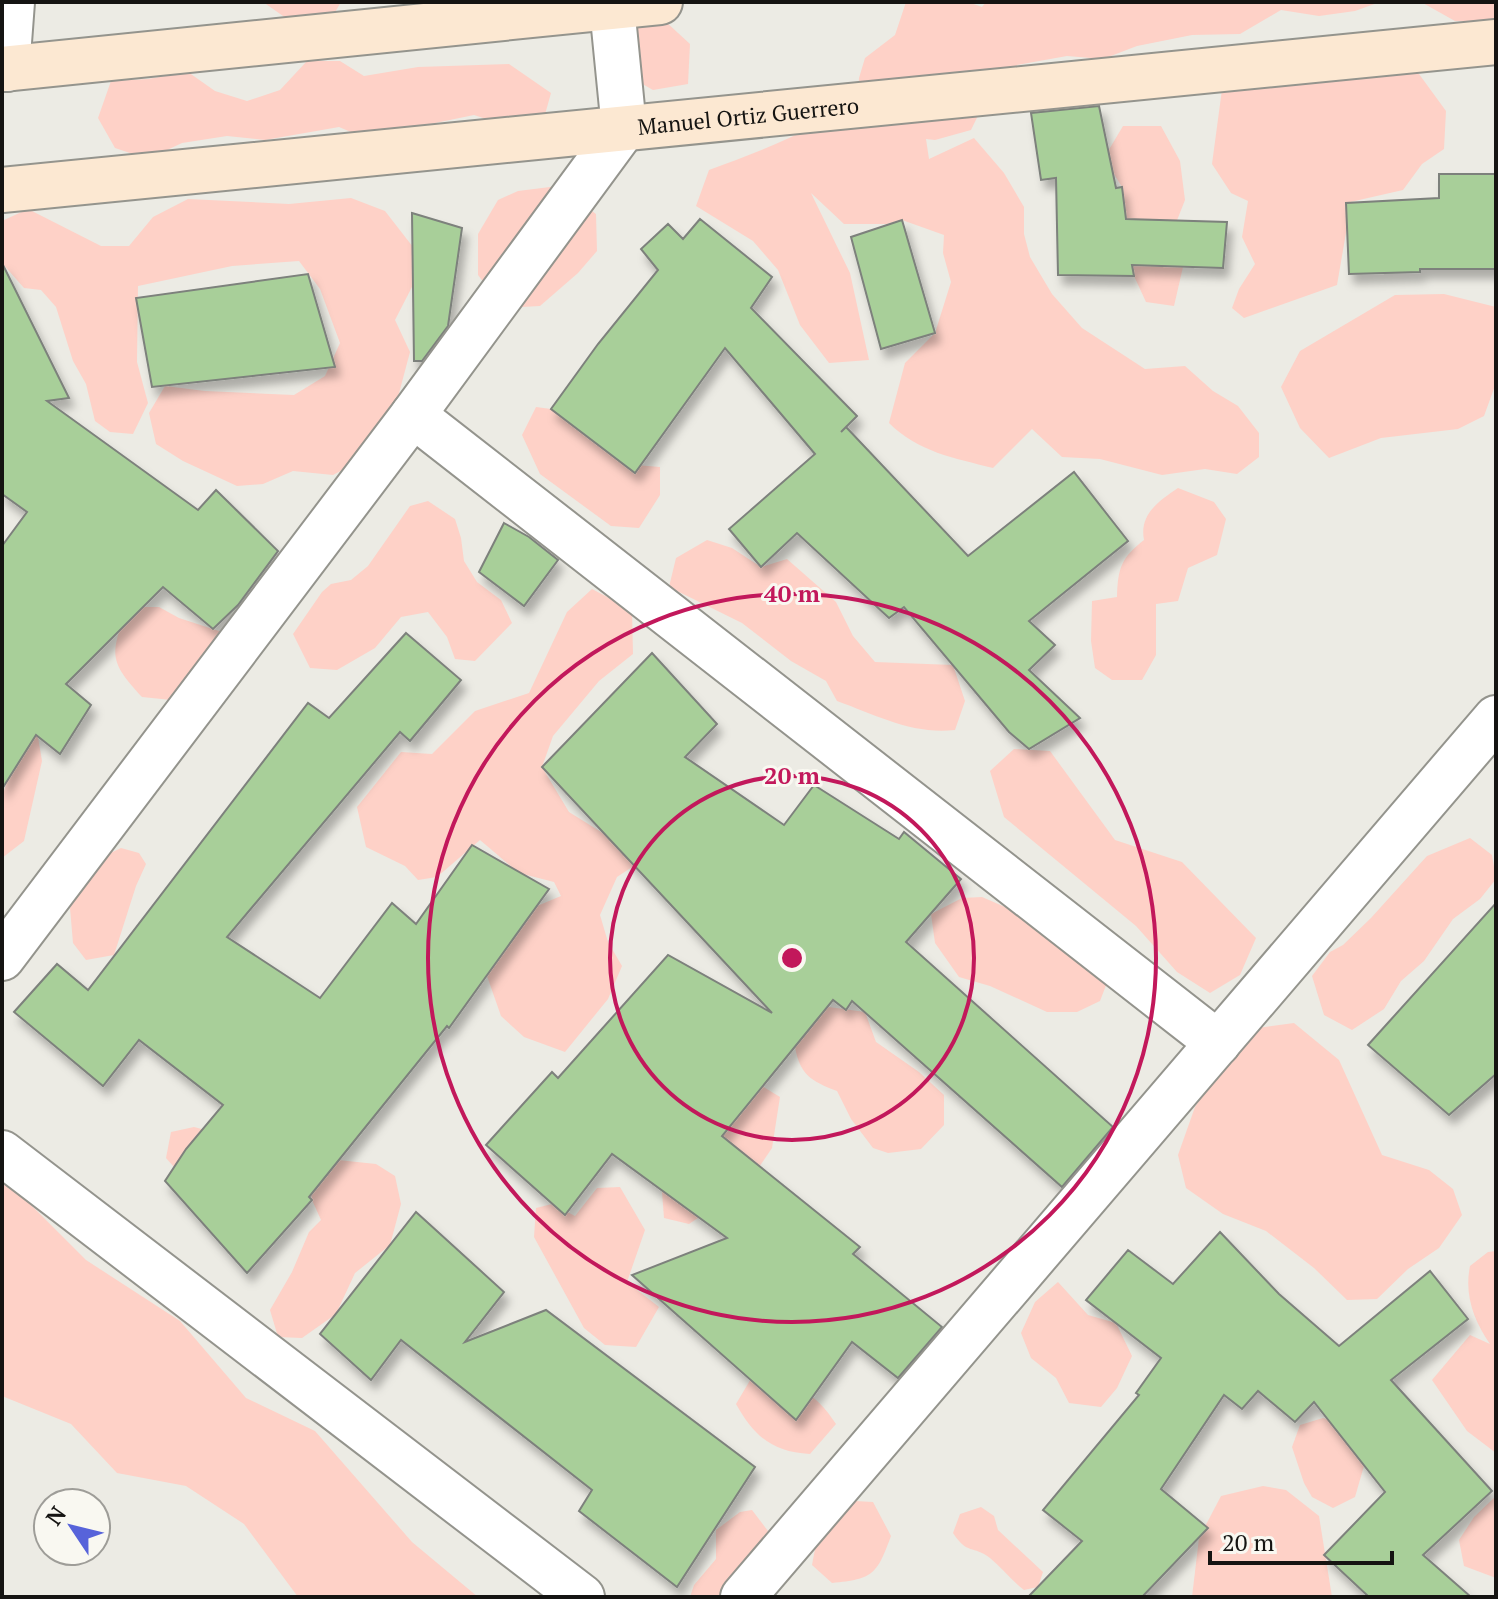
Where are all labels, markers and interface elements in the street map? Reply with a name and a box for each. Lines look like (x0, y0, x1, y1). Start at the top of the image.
street label: Manuel Ortiz Guerrero (636, 90, 860, 141)
text: 40 m (764, 577, 820, 609)
text: 20 m (764, 759, 820, 791)
centre of rings (778, 944, 806, 972)
north arrow (32, 1487, 112, 1567)
text: N (39, 1500, 72, 1530)
scale bar (1210, 1515, 1392, 1565)
text: 20 m (1222, 1526, 1274, 1558)

